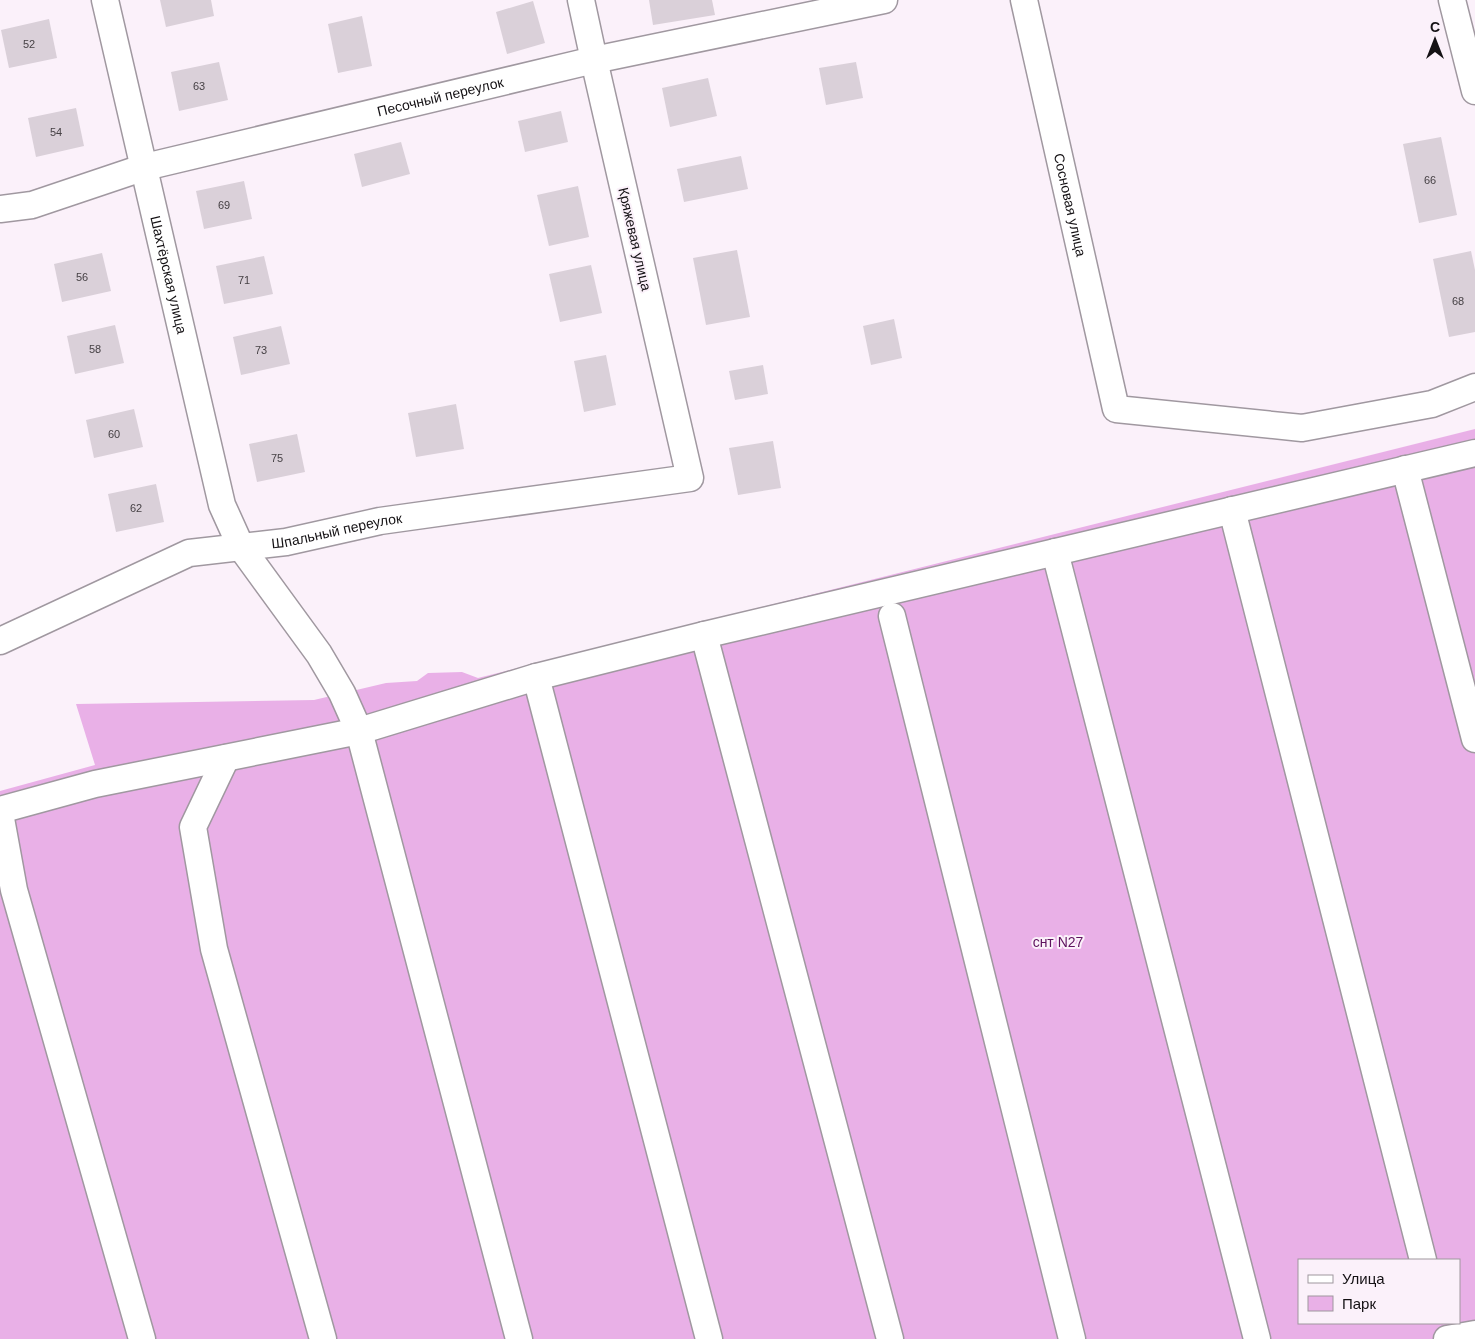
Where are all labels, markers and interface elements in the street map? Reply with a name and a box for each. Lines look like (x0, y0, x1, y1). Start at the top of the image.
north arrow (1410, 15, 1460, 65)
text: С (1430, 19, 1440, 35)
house number: 52 (23, 38, 35, 50)
street label: Песочный переулок (376, 74, 506, 119)
house number: 63 (193, 80, 205, 92)
house number: 54 (50, 126, 62, 138)
street label: Сосновая улица (1051, 152, 1090, 258)
house number: 66 (1424, 174, 1436, 186)
street label: Кряжевая улица (615, 186, 655, 292)
house number: 69 (218, 199, 230, 211)
street label: Шахтёрская улица (147, 214, 190, 336)
house number: 56 (76, 271, 88, 283)
house number: 71 (238, 274, 250, 286)
house number: 68 (1452, 295, 1464, 307)
house number: 58 (89, 343, 101, 355)
house number: 73 (255, 344, 267, 356)
house number: 60 (108, 428, 120, 440)
house number: 75 (271, 452, 283, 464)
house number: 62 (130, 502, 142, 514)
street label: Шпальный переулок (271, 510, 404, 552)
park label: снт N27 (1033, 934, 1084, 950)
legend (1298, 1259, 1460, 1324)
text: Улица (1342, 1270, 1385, 1287)
text: Парк (1342, 1295, 1376, 1312)

